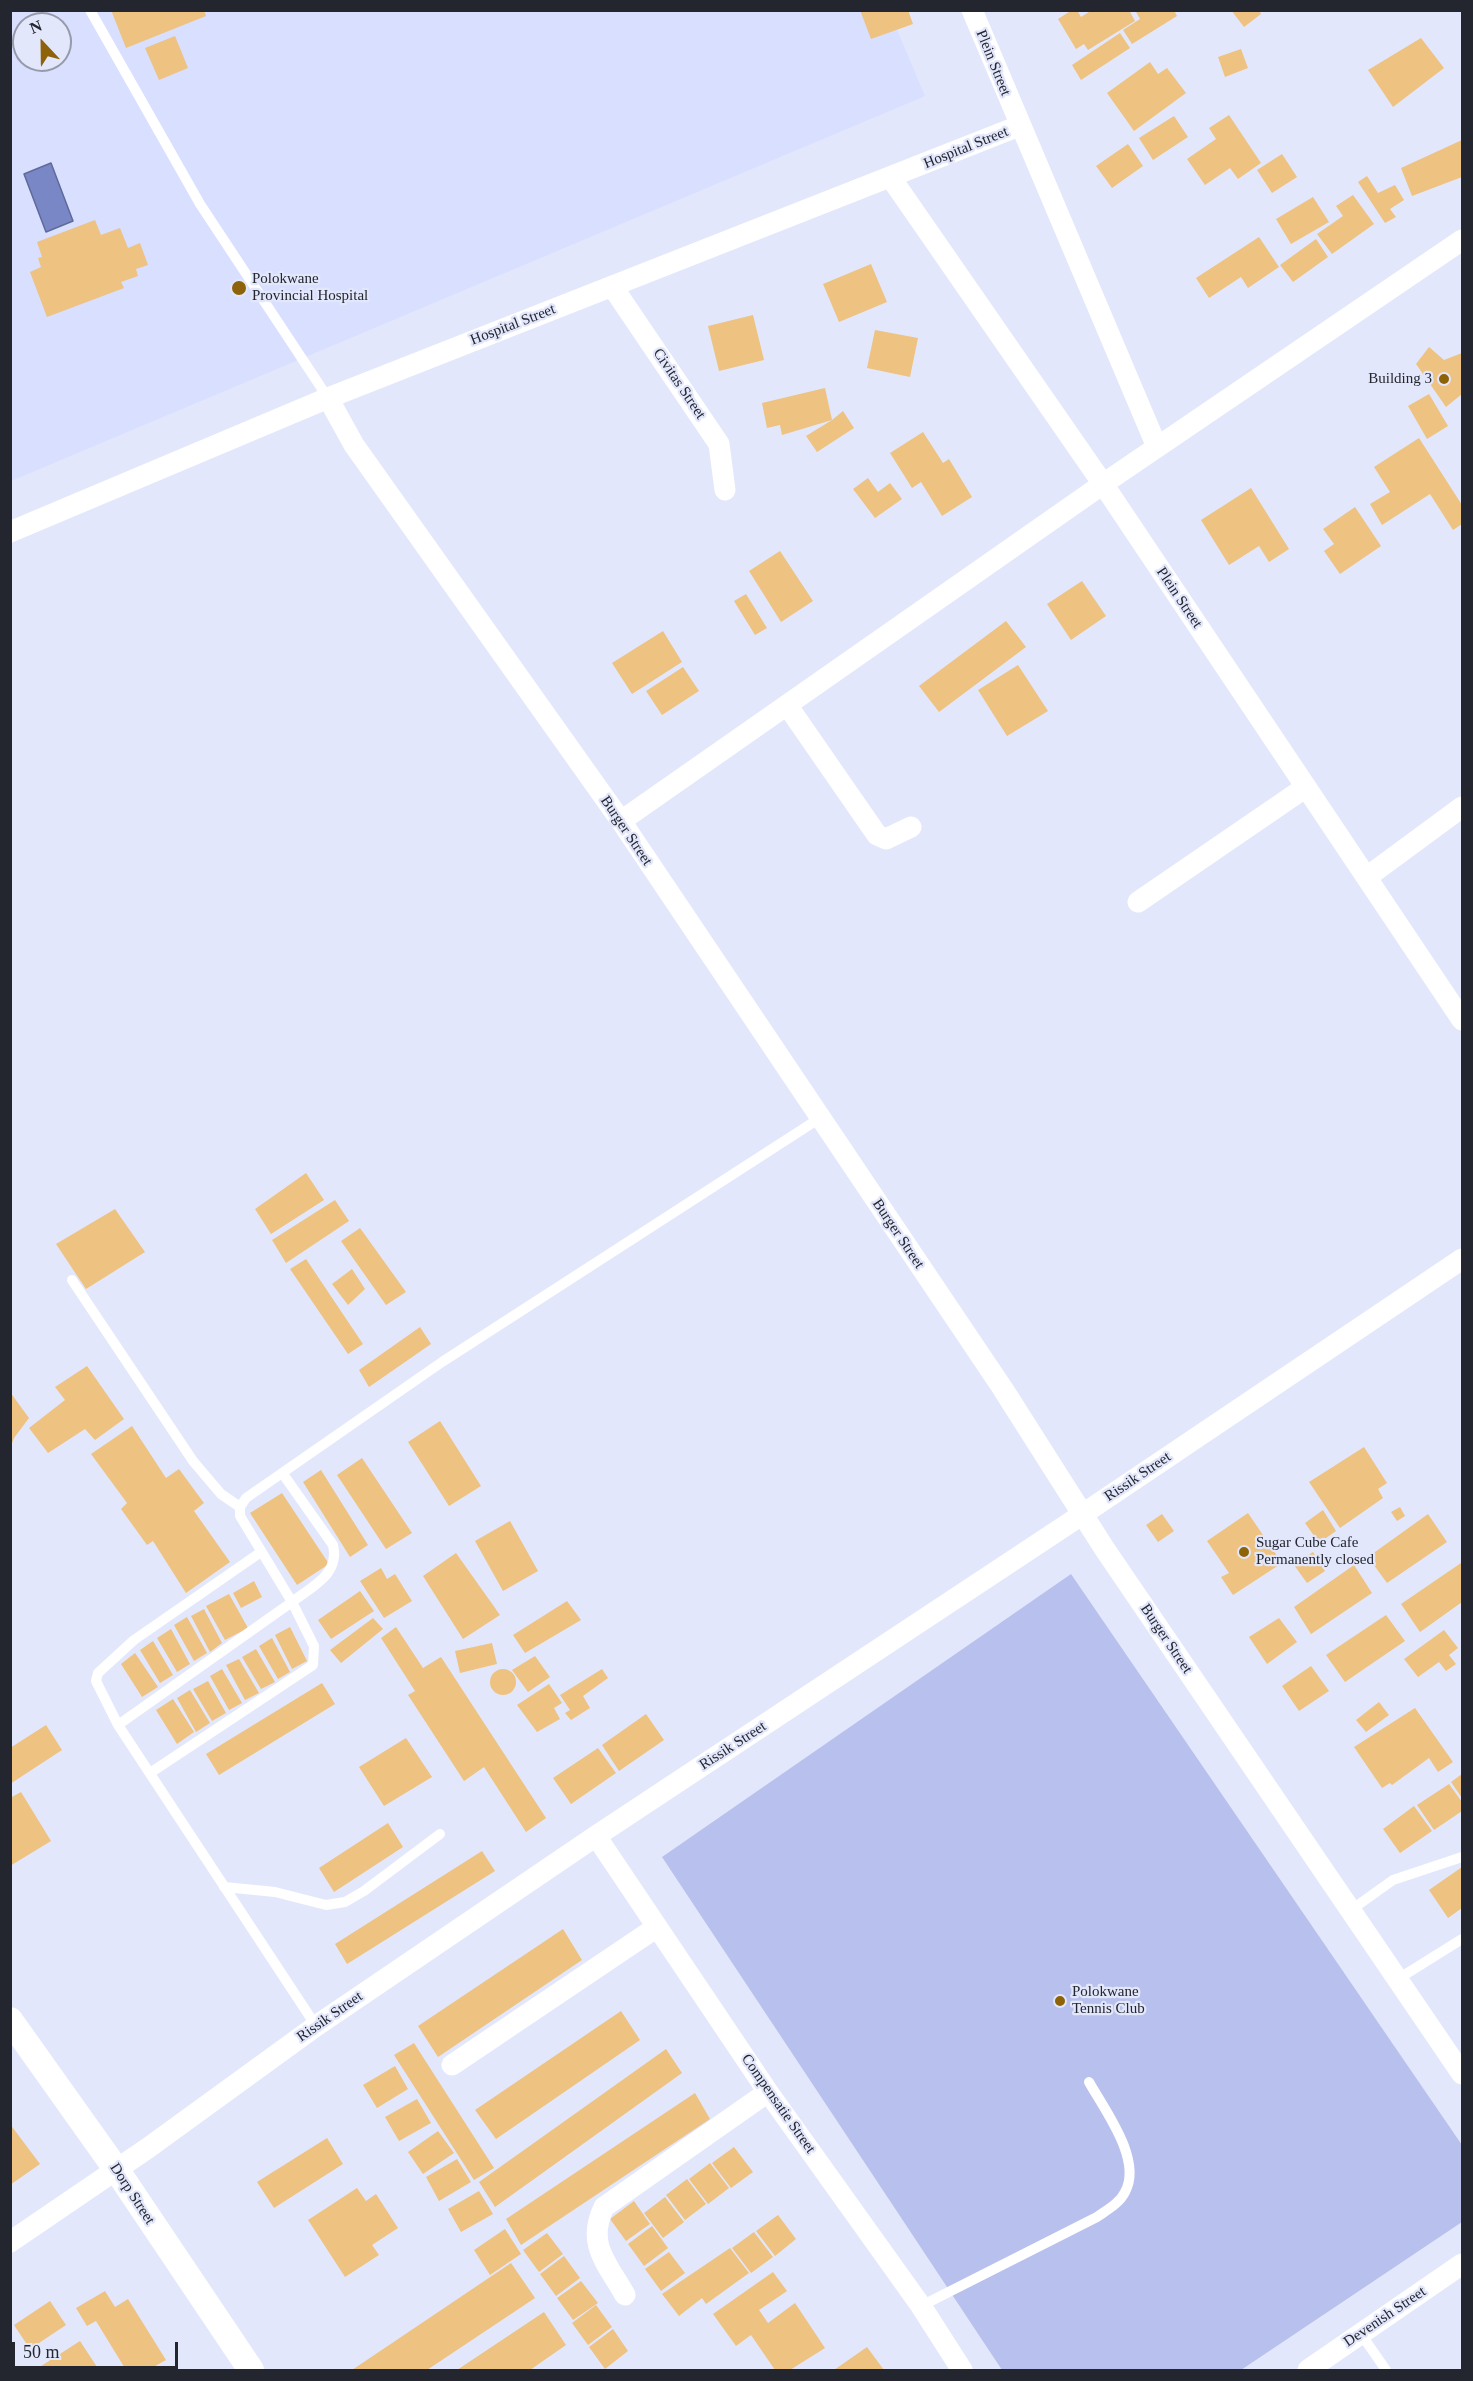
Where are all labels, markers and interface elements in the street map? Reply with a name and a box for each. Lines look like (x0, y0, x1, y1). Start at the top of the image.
north arrow (12, 12, 72, 72)
text: N (27, 17, 44, 37)
street label: Plein Street (972, 27, 1014, 99)
street label: Hospital Street (921, 123, 1011, 173)
place label: Polokwane Provincial Hospital (252, 270, 368, 305)
marker: Polokwane Provincial Hospital (230, 279, 248, 297)
street label: Hospital Street (468, 301, 558, 349)
street label: Civitas Street (649, 345, 709, 423)
place label: Building 3 (1368, 370, 1432, 388)
marker: Building 3 (1437, 372, 1451, 386)
street label: Plein Street (1152, 564, 1206, 632)
street label: Burger Street (596, 793, 656, 869)
street label: Burger Street (868, 1196, 928, 1272)
street label: Rissik Street (1101, 1448, 1175, 1506)
place label: Sugar Cube Cafe Permanently closed (1256, 1534, 1374, 1569)
marker: Sugar Cube Cafe Permanently closed (1237, 1545, 1251, 1559)
street label: Burger Street (1136, 1601, 1196, 1677)
street label: Rissik Street (696, 1718, 770, 1774)
place label: Polokwane Tennis Club (1072, 1983, 1145, 2018)
street label: Rissik Street (294, 1988, 366, 2046)
marker: Polokwane Tennis Club (1053, 1994, 1067, 2008)
street label: Compensatie Street (737, 2051, 819, 2157)
street label: Dorp Street (106, 2160, 158, 2228)
street label: Devenish Street (1340, 2283, 1430, 2351)
scale bar (15, 2330, 182, 2368)
text: 50 m (23, 2342, 60, 2362)

